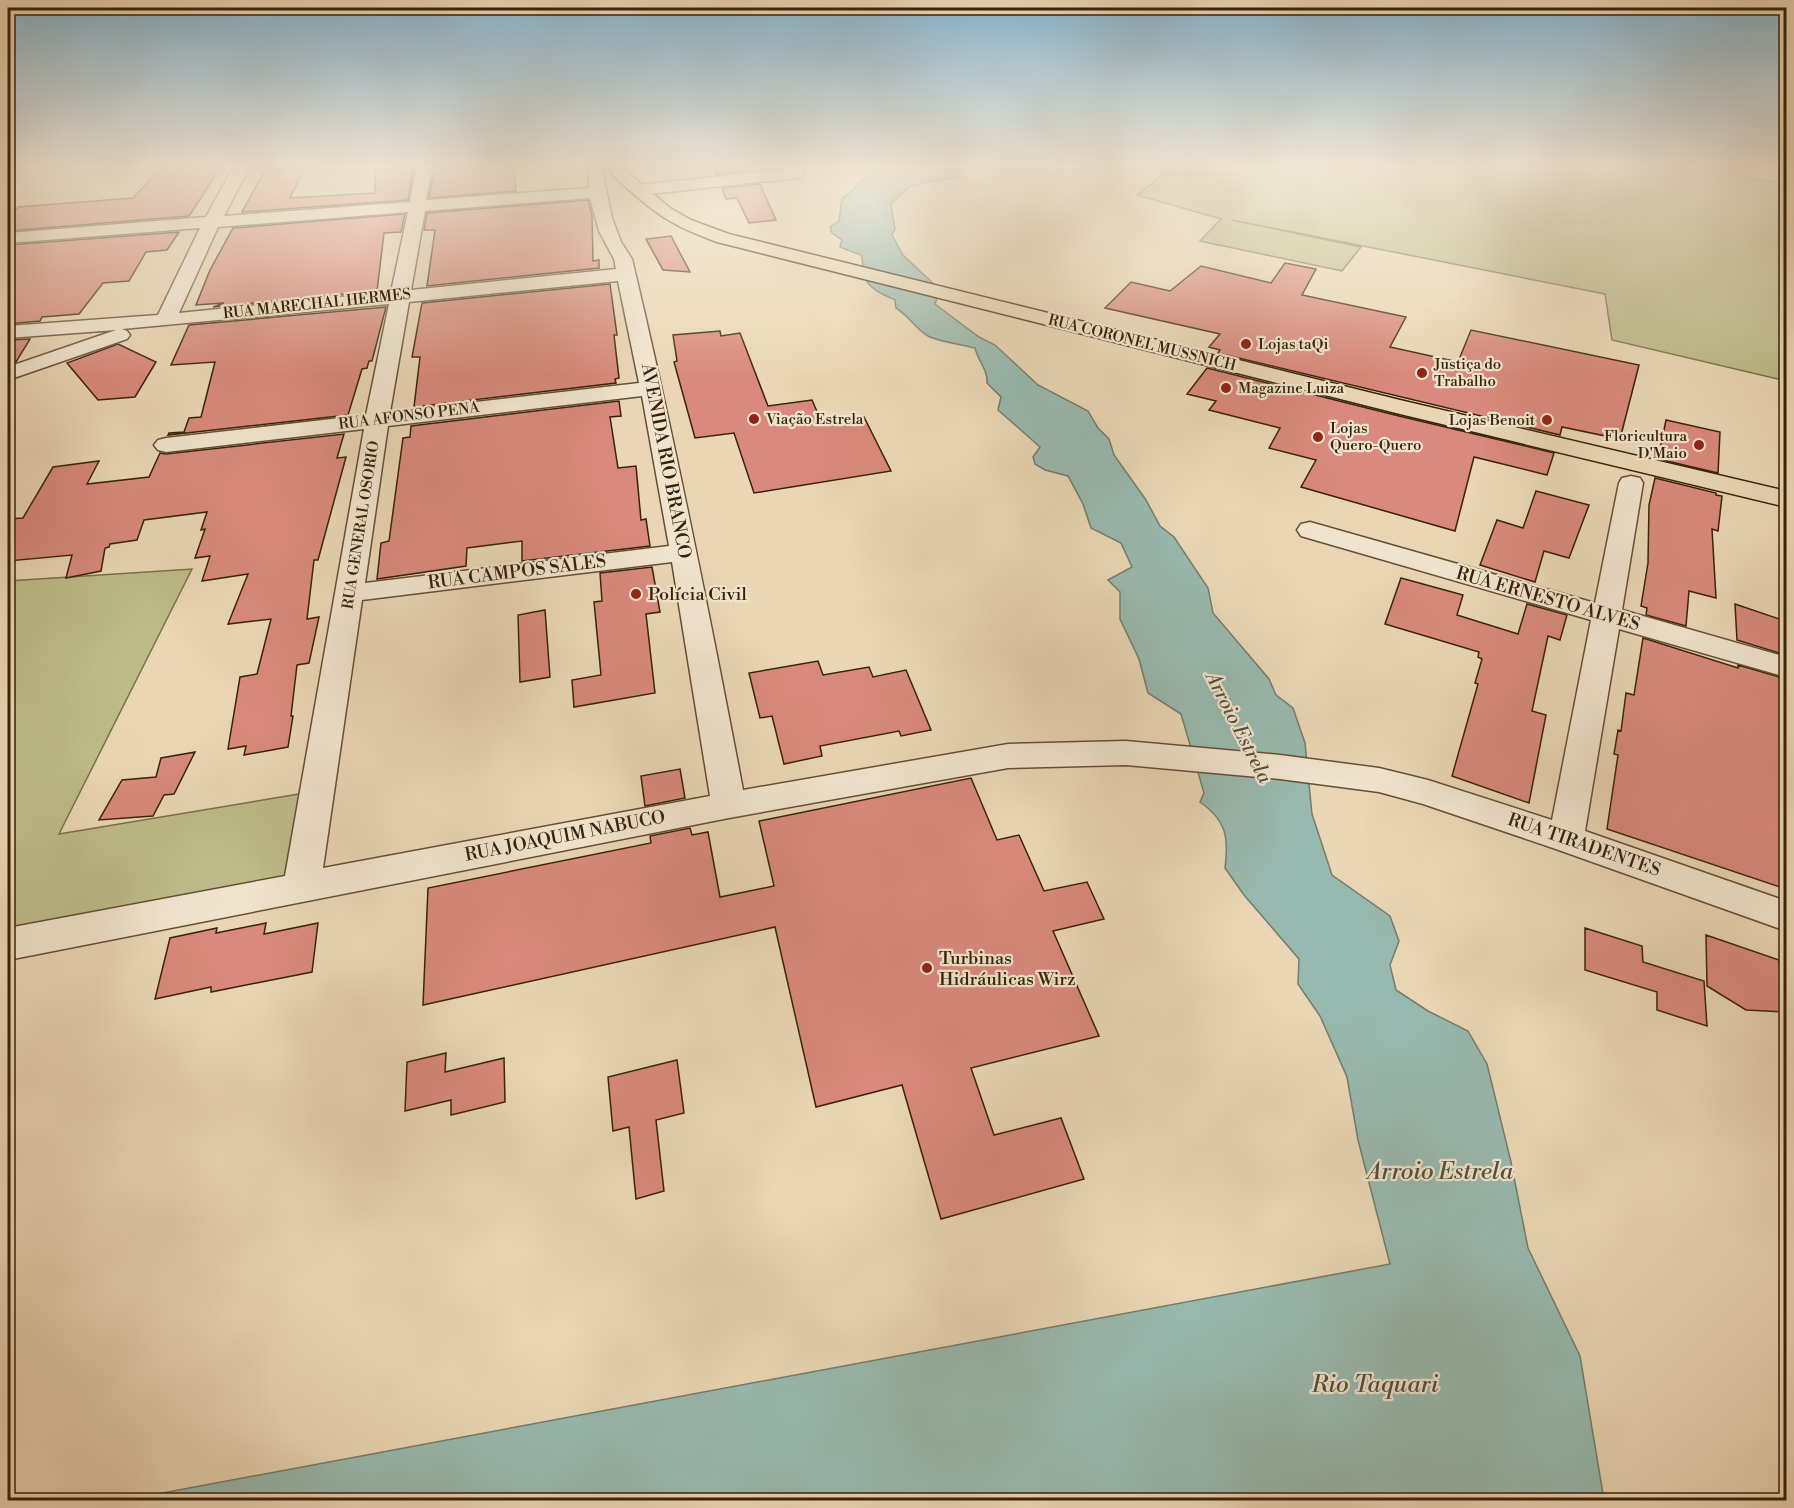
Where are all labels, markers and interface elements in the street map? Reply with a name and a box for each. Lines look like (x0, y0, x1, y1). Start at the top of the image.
street label: RUA MARECHAL HERMES (222, 285, 412, 323)
street label: RUA CORONEL MUSSNICH (1046, 310, 1238, 376)
place label: Lojas taQi (1258, 335, 1328, 354)
marker: Lojas taQi (1239, 337, 1253, 351)
place label: Justiça do Trabalho (1433, 355, 1501, 391)
street label: AVENIDA RIO BRANCO (636, 360, 696, 561)
marker: Justiça do Trabalho (1415, 366, 1429, 380)
place label: Magazine Luiza (1238, 379, 1345, 398)
marker: Magazine Luiza (1219, 381, 1233, 395)
street label: RUA AFONSO PENA (337, 398, 481, 434)
place label: Viação Estrela (765, 410, 864, 429)
place label: Lojas Benoit (1449, 411, 1536, 430)
marker: Viação Estrela (747, 412, 761, 426)
marker: Lojas Benoit (1540, 413, 1554, 427)
place label: Lojas Quero-Quero (1330, 419, 1421, 455)
place label: Floricultura D'Maio (1604, 427, 1687, 463)
marker: Lojas Quero-Quero (1311, 430, 1325, 444)
marker: Floricultura D'Maio (1692, 438, 1706, 452)
street label: RUA GENERAL OSORIO (338, 439, 384, 611)
street label: RUA CAMPOS SALES (427, 550, 607, 594)
street label: RUA ERNESTO ALVES (1453, 562, 1643, 636)
place label: Polícia Civil (648, 583, 748, 606)
marker: Polícia Civil (629, 587, 643, 601)
water label: Arroio Estrela (1198, 666, 1277, 789)
street label: RUA JOAQUIM NABUCO (463, 805, 667, 867)
street label: RUA TIRADENTES (1505, 808, 1663, 882)
place label: Turbinas Hidráulicas Wirz (939, 947, 1076, 991)
marker: Turbinas Hidráulicas Wirz (920, 961, 934, 975)
water label: Arroio Estrela (1364, 1157, 1514, 1187)
water label: Rio Taquari (1311, 1370, 1439, 1400)

